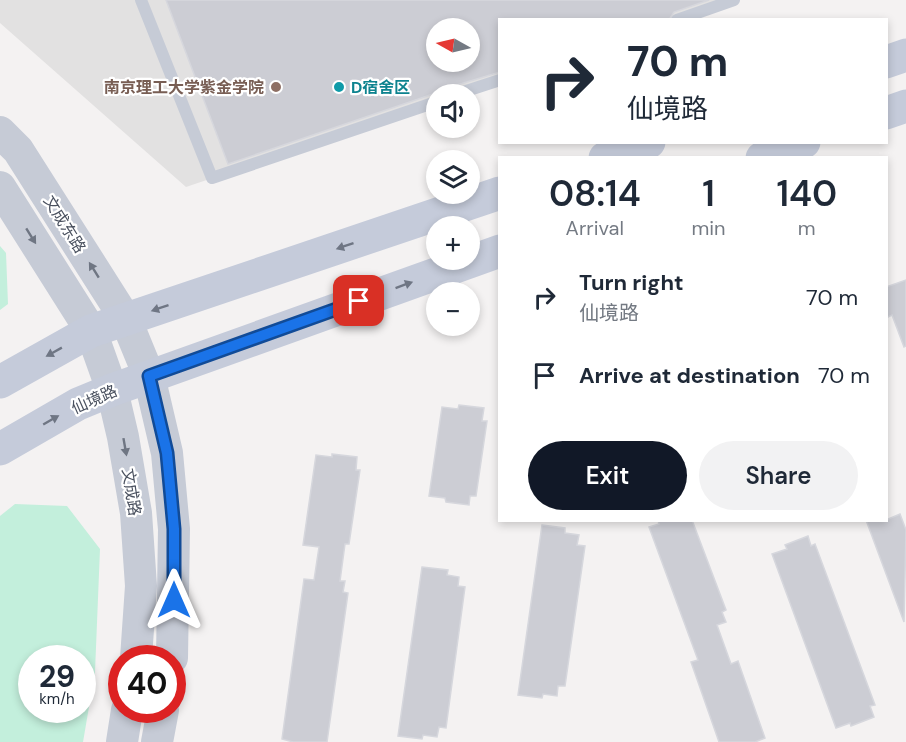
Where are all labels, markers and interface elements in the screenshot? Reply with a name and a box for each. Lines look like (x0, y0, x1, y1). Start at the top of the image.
north arrow (426, 18, 480, 72)
map controls (426, 18, 480, 336)
text: 70 m (627, 34, 728, 89)
icon: right (528, 42, 606, 120)
place label: 南京理工大学紫金学院 (104, 77, 264, 98)
place label: D宿舍区 (351, 77, 410, 98)
marker: 南京理工大学紫金学院 (269, 80, 283, 94)
marker: D宿舍区 (332, 80, 346, 94)
button: sound (426, 84, 480, 138)
text: 仙境路 (627, 91, 708, 126)
button: layers (426, 150, 480, 204)
text: 08:14 (549, 170, 641, 217)
text: 1 (702, 170, 715, 217)
text: 140 (776, 170, 837, 217)
street label: 文成东路 (39, 192, 90, 257)
text: Arrival (566, 215, 624, 241)
text: min (691, 215, 726, 241)
text: m (798, 215, 816, 241)
button: + (426, 216, 480, 270)
one-way arrow (26, 228, 37, 244)
one-way arrow (336, 241, 354, 251)
one-way arrow (89, 262, 100, 279)
text: Turn right (579, 268, 684, 297)
pin (333, 275, 384, 326)
one-way arrow (395, 280, 413, 290)
icon: right (528, 281, 561, 314)
button: − (426, 282, 480, 336)
text: 70 m (806, 283, 858, 312)
icon: arrive (342, 284, 375, 317)
text: 仙境路 (579, 300, 639, 326)
one-way arrow (151, 304, 169, 314)
one-way arrow (45, 347, 62, 357)
icon: arrive (528, 359, 561, 392)
text: Arrive at destination (579, 361, 800, 390)
text: 70 m (818, 361, 870, 390)
street label: 仙境路 (68, 380, 120, 419)
one-way arrow (43, 414, 59, 425)
one-way arrow (121, 438, 130, 457)
button: Exit (528, 441, 687, 510)
button: Share (699, 441, 858, 510)
street label: 文成路 (117, 467, 146, 517)
position arrow (142, 568, 206, 632)
speed limit sign: 40 (108, 645, 186, 723)
text: 29 (39, 657, 75, 696)
text: km/h (39, 689, 75, 709)

